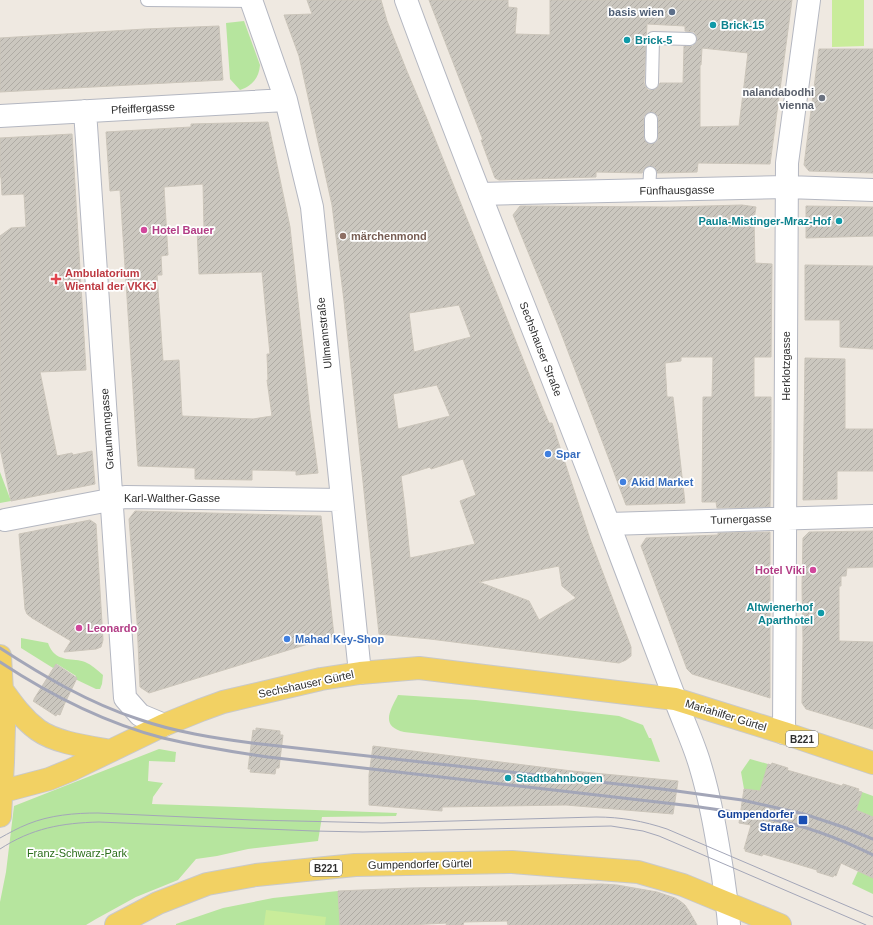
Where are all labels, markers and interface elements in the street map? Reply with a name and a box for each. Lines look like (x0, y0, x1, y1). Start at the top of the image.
place label: basis wien (608, 6, 664, 18)
marker: basis wien (667, 7, 677, 17)
place label: Brick-15 (721, 19, 764, 31)
marker: Brick-15 (708, 20, 718, 30)
place label: Brick-5 (635, 34, 672, 46)
marker: Brick-5 (622, 35, 632, 45)
place label: nalandabodhi vienna (743, 86, 815, 111)
marker: nalandabodhi vienna (817, 93, 827, 103)
street label: Pfeiffergasse (111, 100, 175, 116)
street label: Fünfhausgasse (639, 183, 715, 197)
place label: Paula-Mistinger-Mraz-Hof (698, 215, 831, 227)
marker: Paula-Mistinger-Mraz-Hof (834, 216, 844, 226)
place label: Hotel Bauer (152, 224, 214, 236)
marker: Hotel Bauer (139, 225, 149, 235)
place label: märchenmond (351, 230, 427, 242)
marker: märchenmond (338, 231, 348, 241)
place label: Ambulatorium Wiental der VKKJ (65, 267, 157, 292)
marker: Ambulatorium Wiental der VKKJ (50, 273, 62, 285)
street label: Ullmannstraße (314, 297, 334, 369)
street label: Sechshauser Straße (517, 300, 565, 398)
street label: Herklotzgasse (780, 331, 792, 401)
street label: Graumanngasse (98, 388, 116, 470)
place label: Spar (556, 448, 581, 460)
marker: Spar (543, 449, 553, 459)
place label: Akid Market (631, 476, 694, 488)
marker: Akid Market (618, 477, 628, 487)
street label: Karl-Walther-Gasse (124, 492, 220, 504)
street label: Turnergasse (710, 512, 772, 526)
place label: Hotel Viki (755, 564, 805, 576)
marker: Hotel Viki (808, 565, 818, 575)
place label: Altwienerhof Aparthotel (746, 601, 813, 626)
marker: Altwienerhof Aparthotel (816, 608, 826, 618)
place label: Leonardo (87, 622, 137, 634)
marker: Leonardo (74, 623, 84, 633)
place label: Mahad Key-Shop (295, 633, 385, 645)
marker: Mahad Key-Shop (282, 634, 292, 644)
street label: Sechshauser Gürtel (257, 668, 355, 700)
street label: Mariahilfer Gürtel (684, 697, 768, 733)
road number: B221 (786, 731, 818, 747)
place label: Stadtbahnbogen (516, 772, 603, 784)
marker: Stadtbahnbogen (503, 773, 513, 783)
place label: Gumpendorfer Straße (718, 808, 795, 833)
marker: Gumpendorfer Straße (797, 814, 809, 826)
park label: Franz-Schwarz-Park (27, 847, 128, 859)
street label: Gumpendorfer Gürtel (368, 857, 472, 871)
road number: B221 (310, 860, 342, 876)

